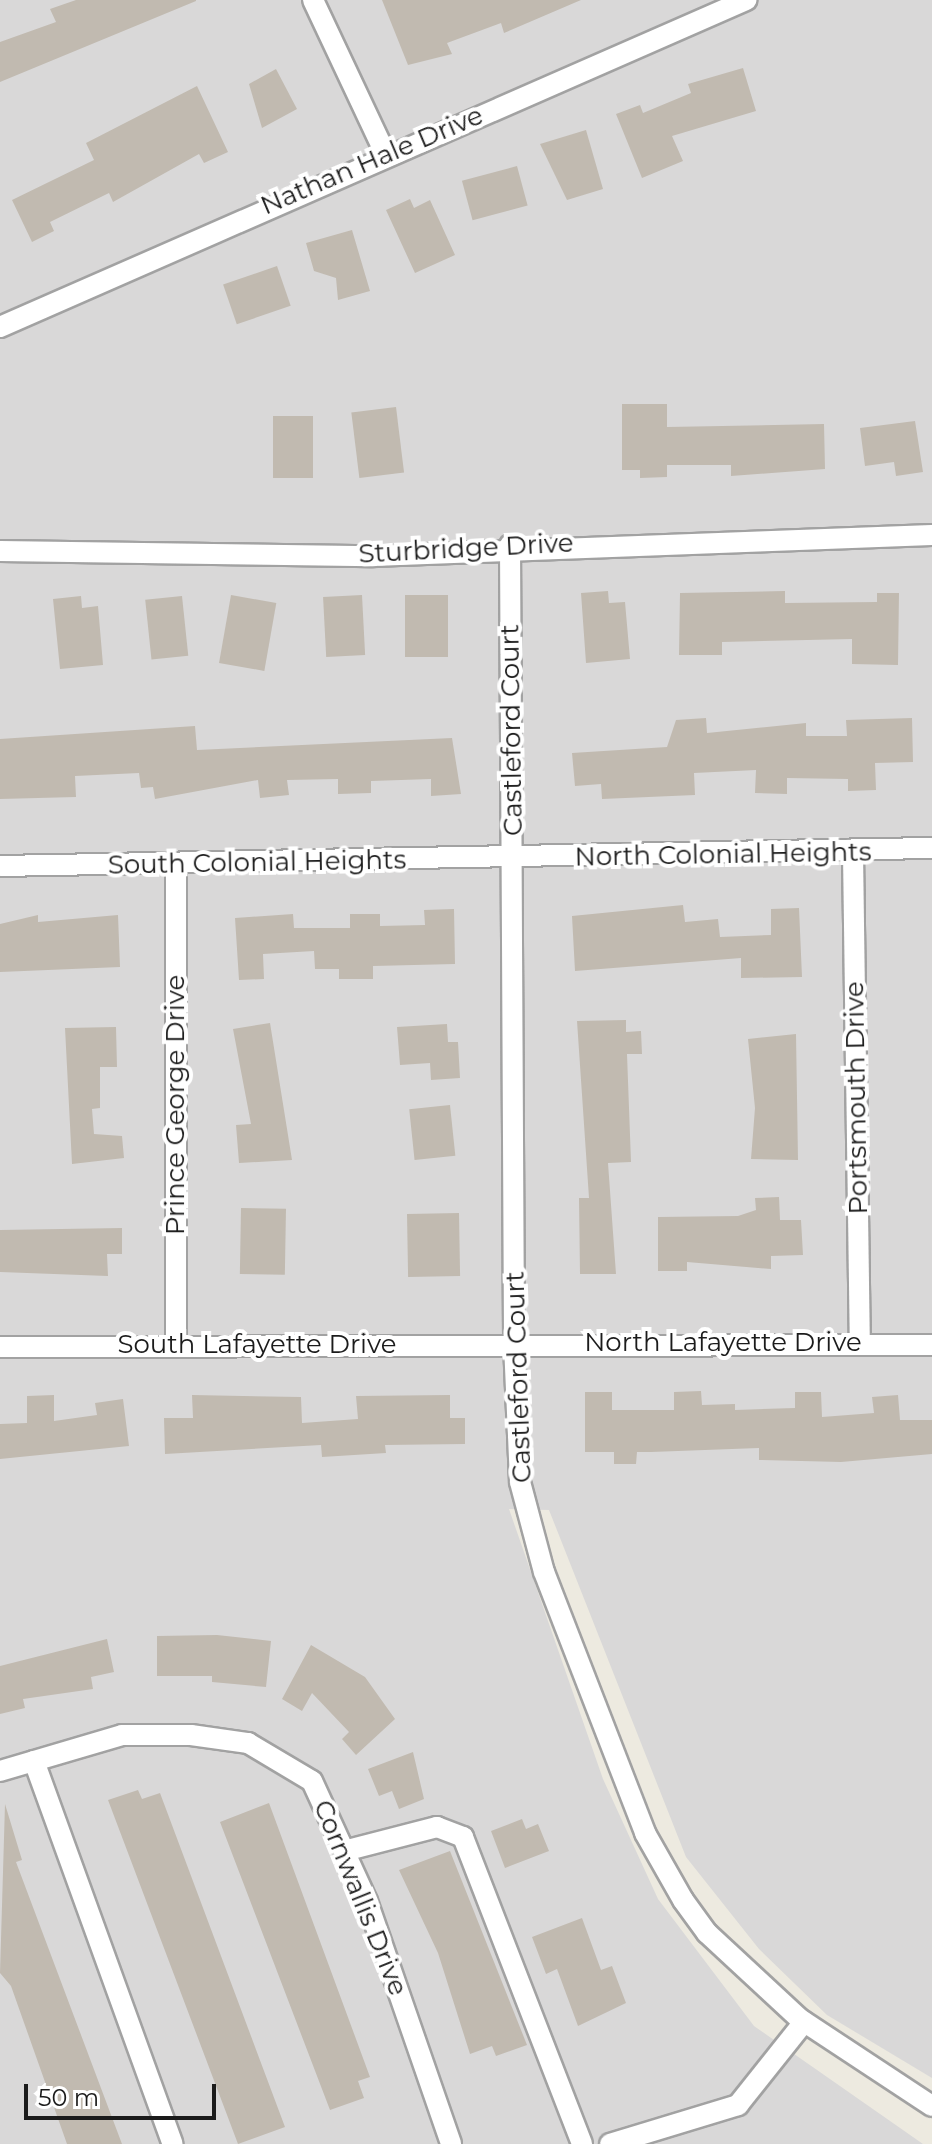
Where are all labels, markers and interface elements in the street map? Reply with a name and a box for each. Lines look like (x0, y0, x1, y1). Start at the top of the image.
street label: Nathan Hale Drive (256, 100, 488, 222)
street label: Sturbridge Drive (358, 528, 574, 570)
street label: Castleford Court (495, 624, 529, 836)
street label: North Colonial Heights (574, 837, 872, 873)
street label: South Colonial Heights (108, 845, 406, 881)
street label: Prince George Drive (160, 975, 192, 1235)
street label: Portsmouth Drive (839, 981, 875, 1215)
street label: Castleford Court (500, 1271, 538, 1483)
street label: North Lafayette Drive (584, 1327, 862, 1359)
street label: South Lafayette Drive (117, 1329, 397, 1361)
street label: Cornwallis Drive (307, 1796, 413, 2000)
scale bar (28, 2068, 220, 2118)
text: 50 m (38, 2083, 99, 2112)

